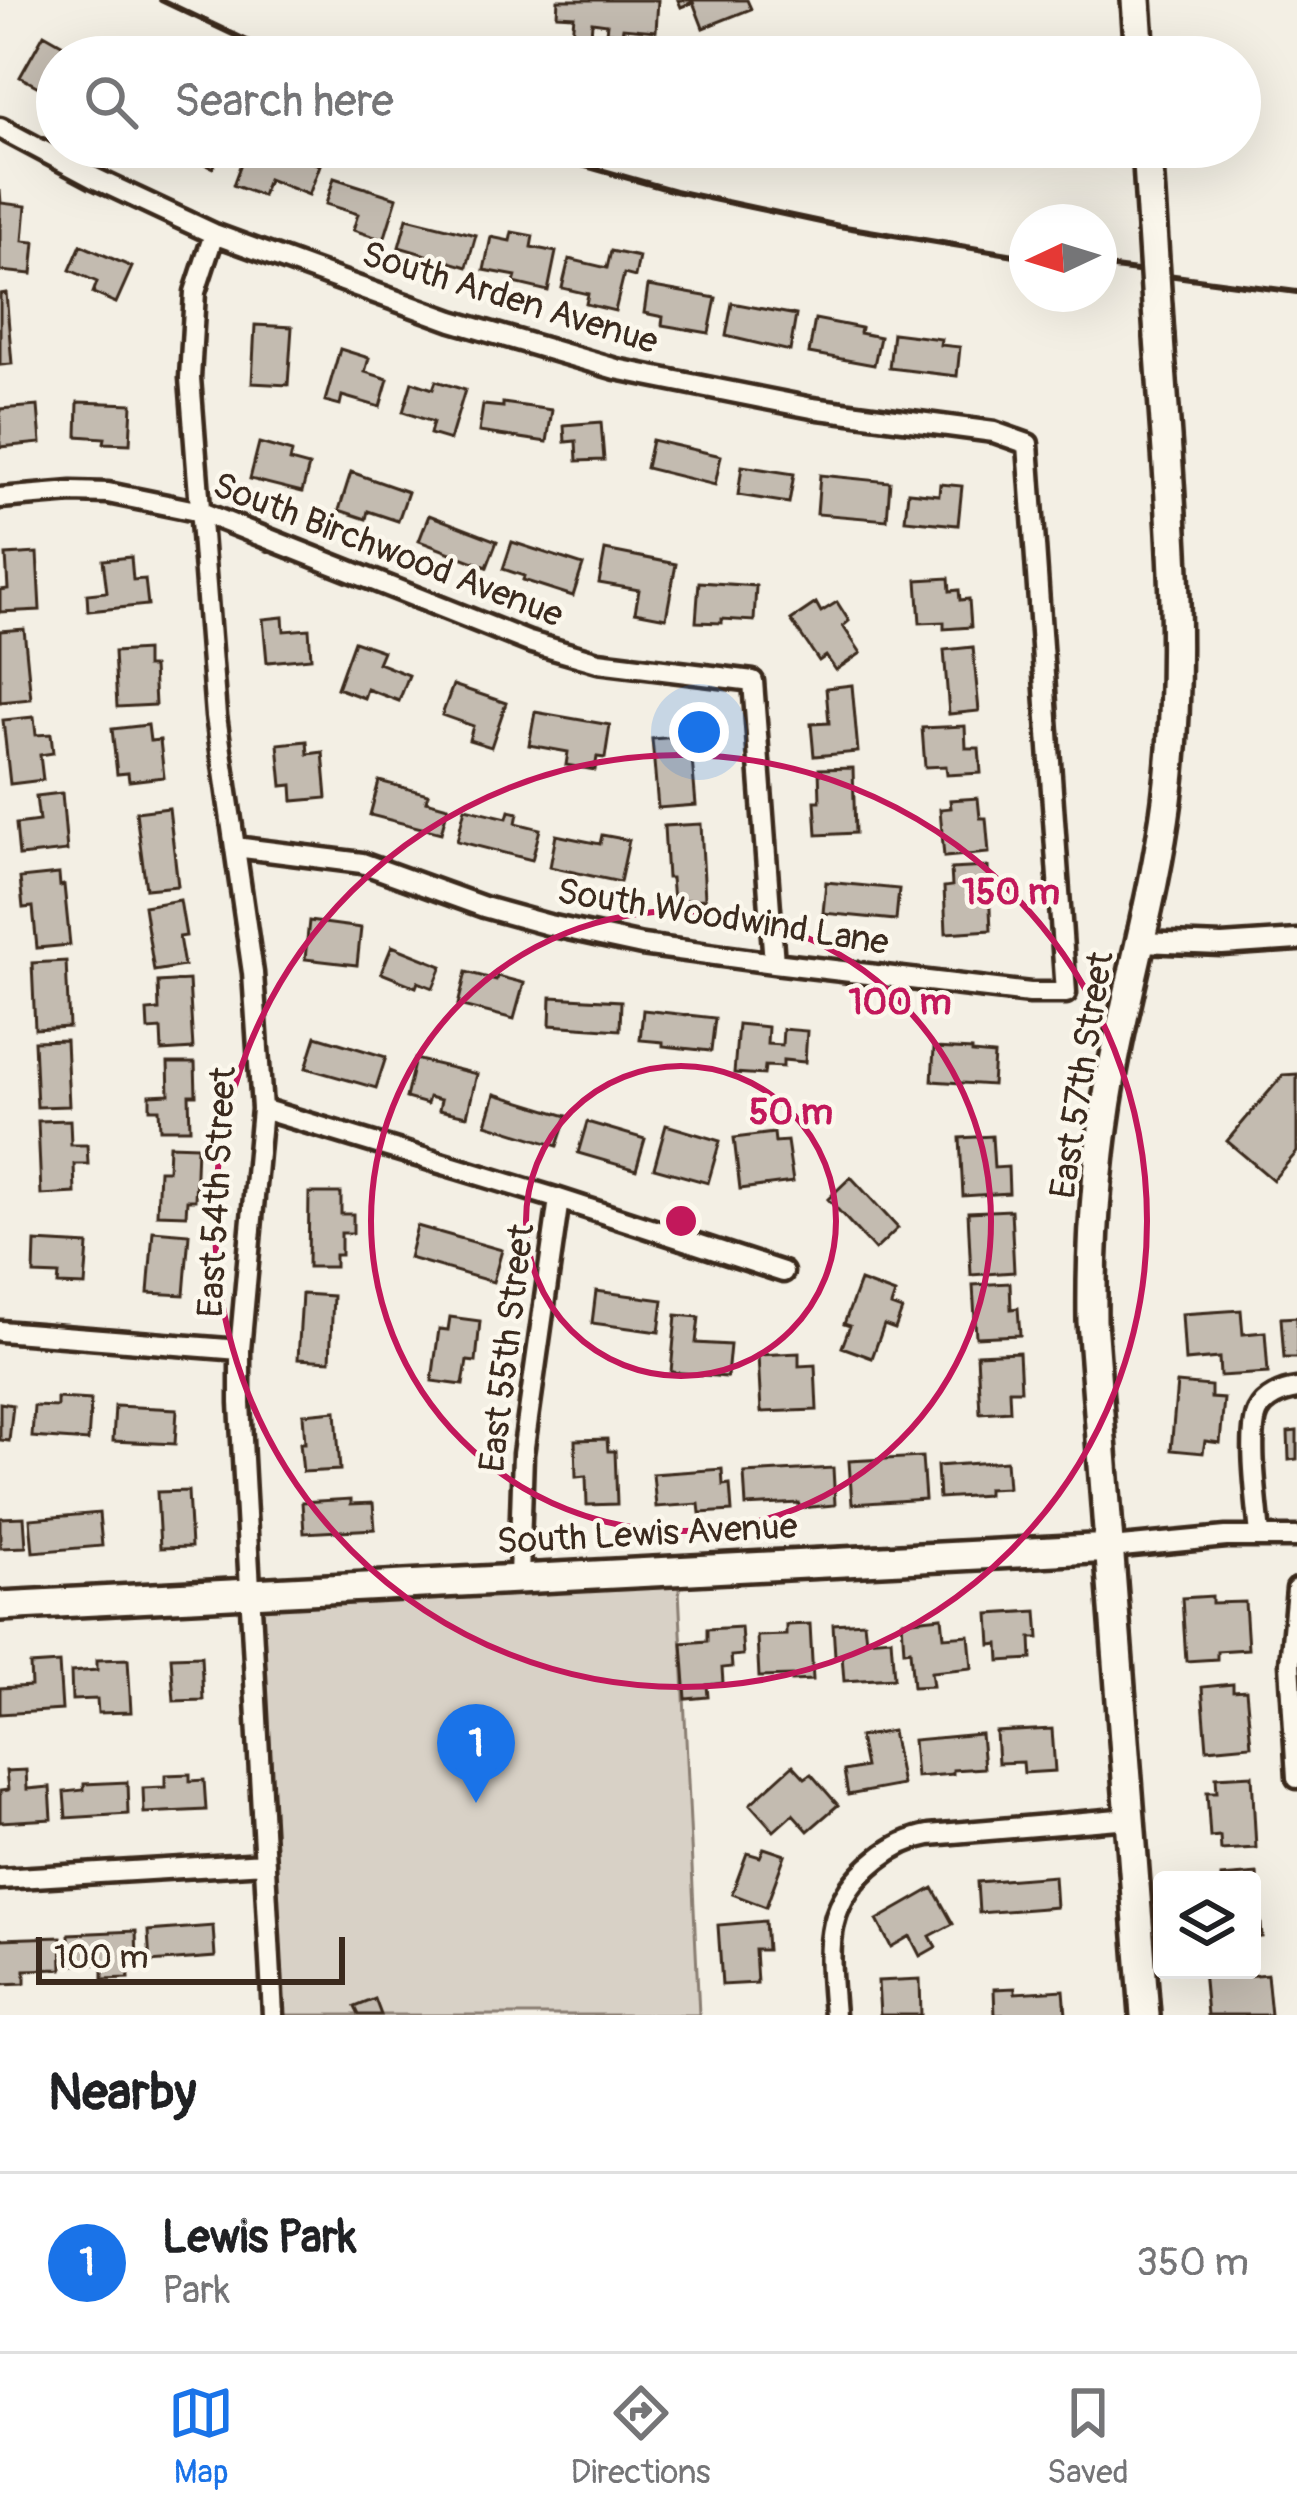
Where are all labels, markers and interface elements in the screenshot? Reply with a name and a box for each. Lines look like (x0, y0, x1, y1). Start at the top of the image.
search box (36, 36, 1261, 168)
icon: search (78, 69, 144, 135)
text: Search here (174, 74, 394, 130)
north arrow (1009, 204, 1117, 312)
street label: South Arden Avenue (357, 232, 664, 364)
street label: South Birchwood Avenue (206, 462, 570, 638)
your location (669, 702, 729, 762)
street label: South Woodwind Lane (554, 869, 892, 965)
text: 150 m (962, 870, 1060, 915)
street label: East 57th Street (1040, 948, 1124, 1202)
text: 100 m (848, 980, 952, 1025)
street label: East 54th Street (188, 1065, 246, 1319)
text: 50 m (749, 1090, 833, 1135)
centre of rings (660, 1200, 702, 1242)
street label: East 55th Street (469, 1221, 545, 1475)
street label: South Lewis Avenue (496, 1504, 799, 1564)
pin: 1 (437, 1704, 515, 1803)
map controls (1153, 1871, 1261, 1979)
button: layers (1153, 1871, 1261, 1979)
scale bar (36, 1931, 345, 1984)
text: 100 m (54, 1937, 148, 1978)
text: Nearby (48, 2061, 196, 2125)
text: Lewis Park (162, 2210, 357, 2266)
text: 1 (79, 2238, 95, 2287)
text: 350 m (1136, 2238, 1249, 2287)
text: Park (162, 2266, 230, 2315)
tab: Map (168, 2380, 234, 2493)
tab: Directions (571, 2380, 711, 2493)
tab: Saved (1047, 2380, 1129, 2493)

